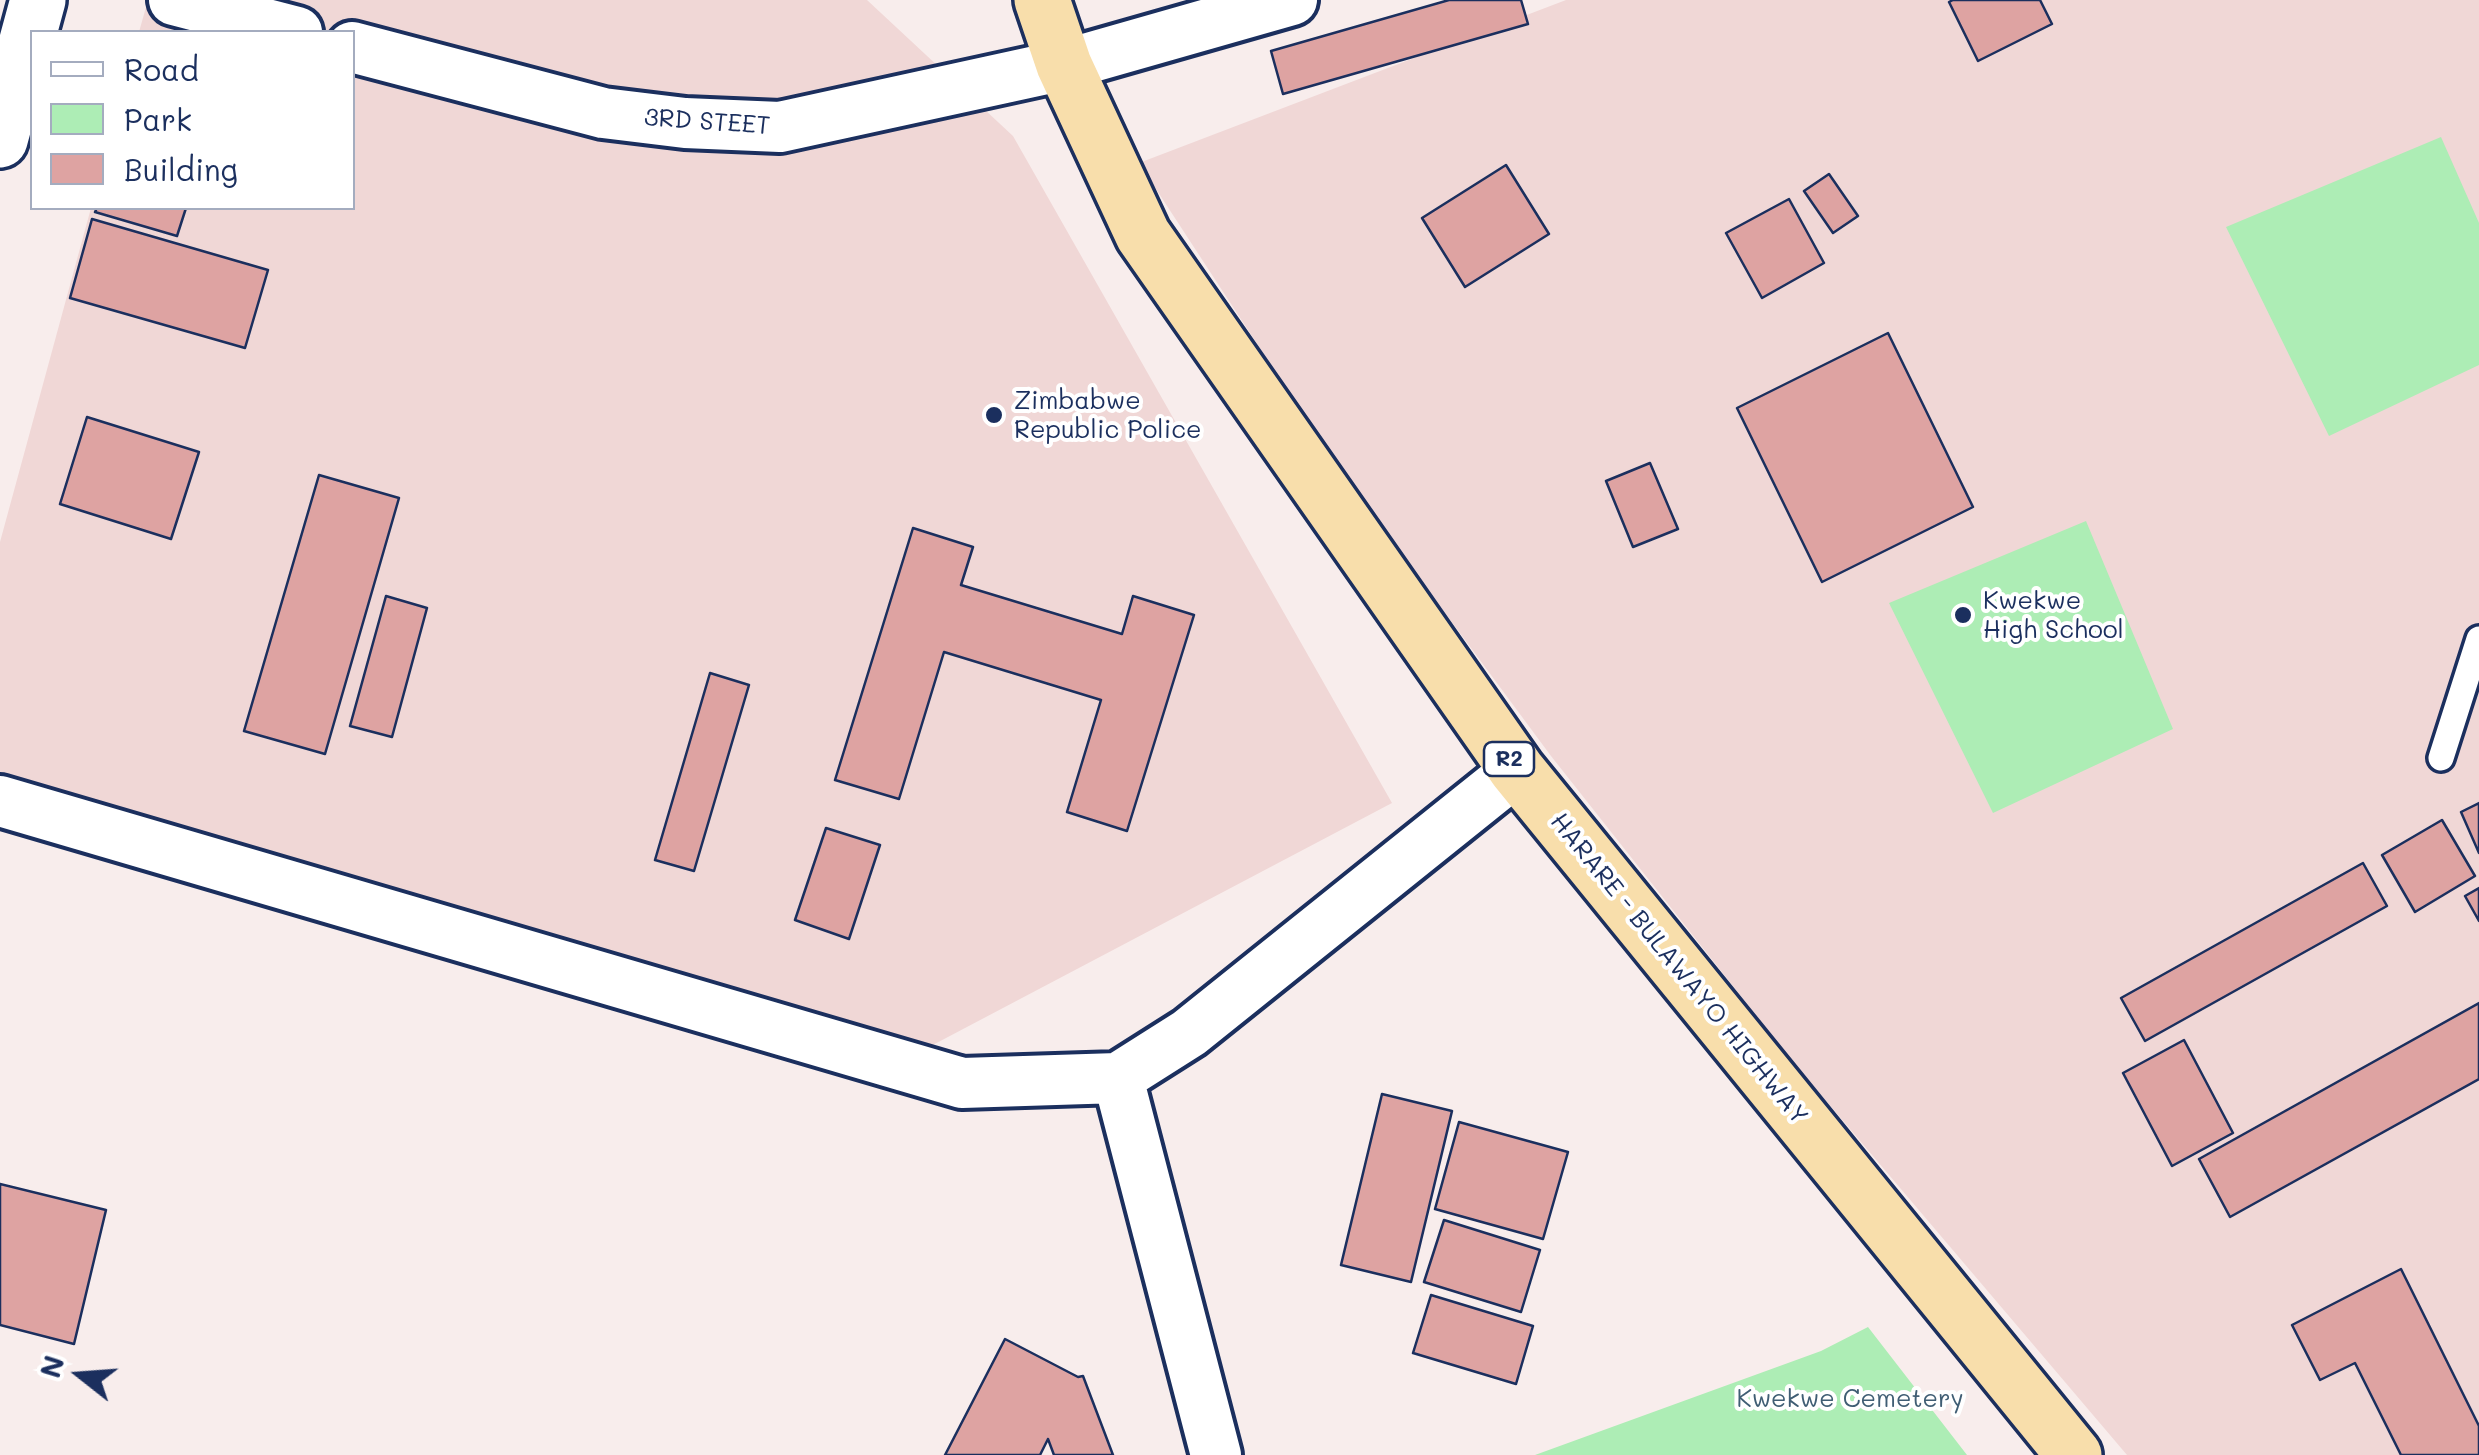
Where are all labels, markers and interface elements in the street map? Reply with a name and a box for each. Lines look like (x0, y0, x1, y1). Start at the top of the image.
legend (30, 30, 355, 210)
text: Road (124, 49, 199, 89)
text: Park (124, 99, 192, 139)
street label: 3RD STEET (643, 103, 771, 141)
text: Building (124, 149, 238, 189)
place label: Zimbabwe Republic Police (1014, 386, 1201, 445)
marker: Zimbabwe Republic Police (983, 404, 1005, 426)
place label: Kwekwe High School (1983, 586, 2124, 645)
marker: Kwekwe High School (1952, 604, 1974, 626)
road number: R2 (1484, 742, 1534, 776)
street label: HARARE - BULAWAYO HIGHWAY (1544, 807, 1814, 1131)
north arrow (30, 1325, 130, 1425)
text: N (31, 1351, 72, 1382)
park label: Kwekwe Cemetery (1737, 1384, 1963, 1414)

